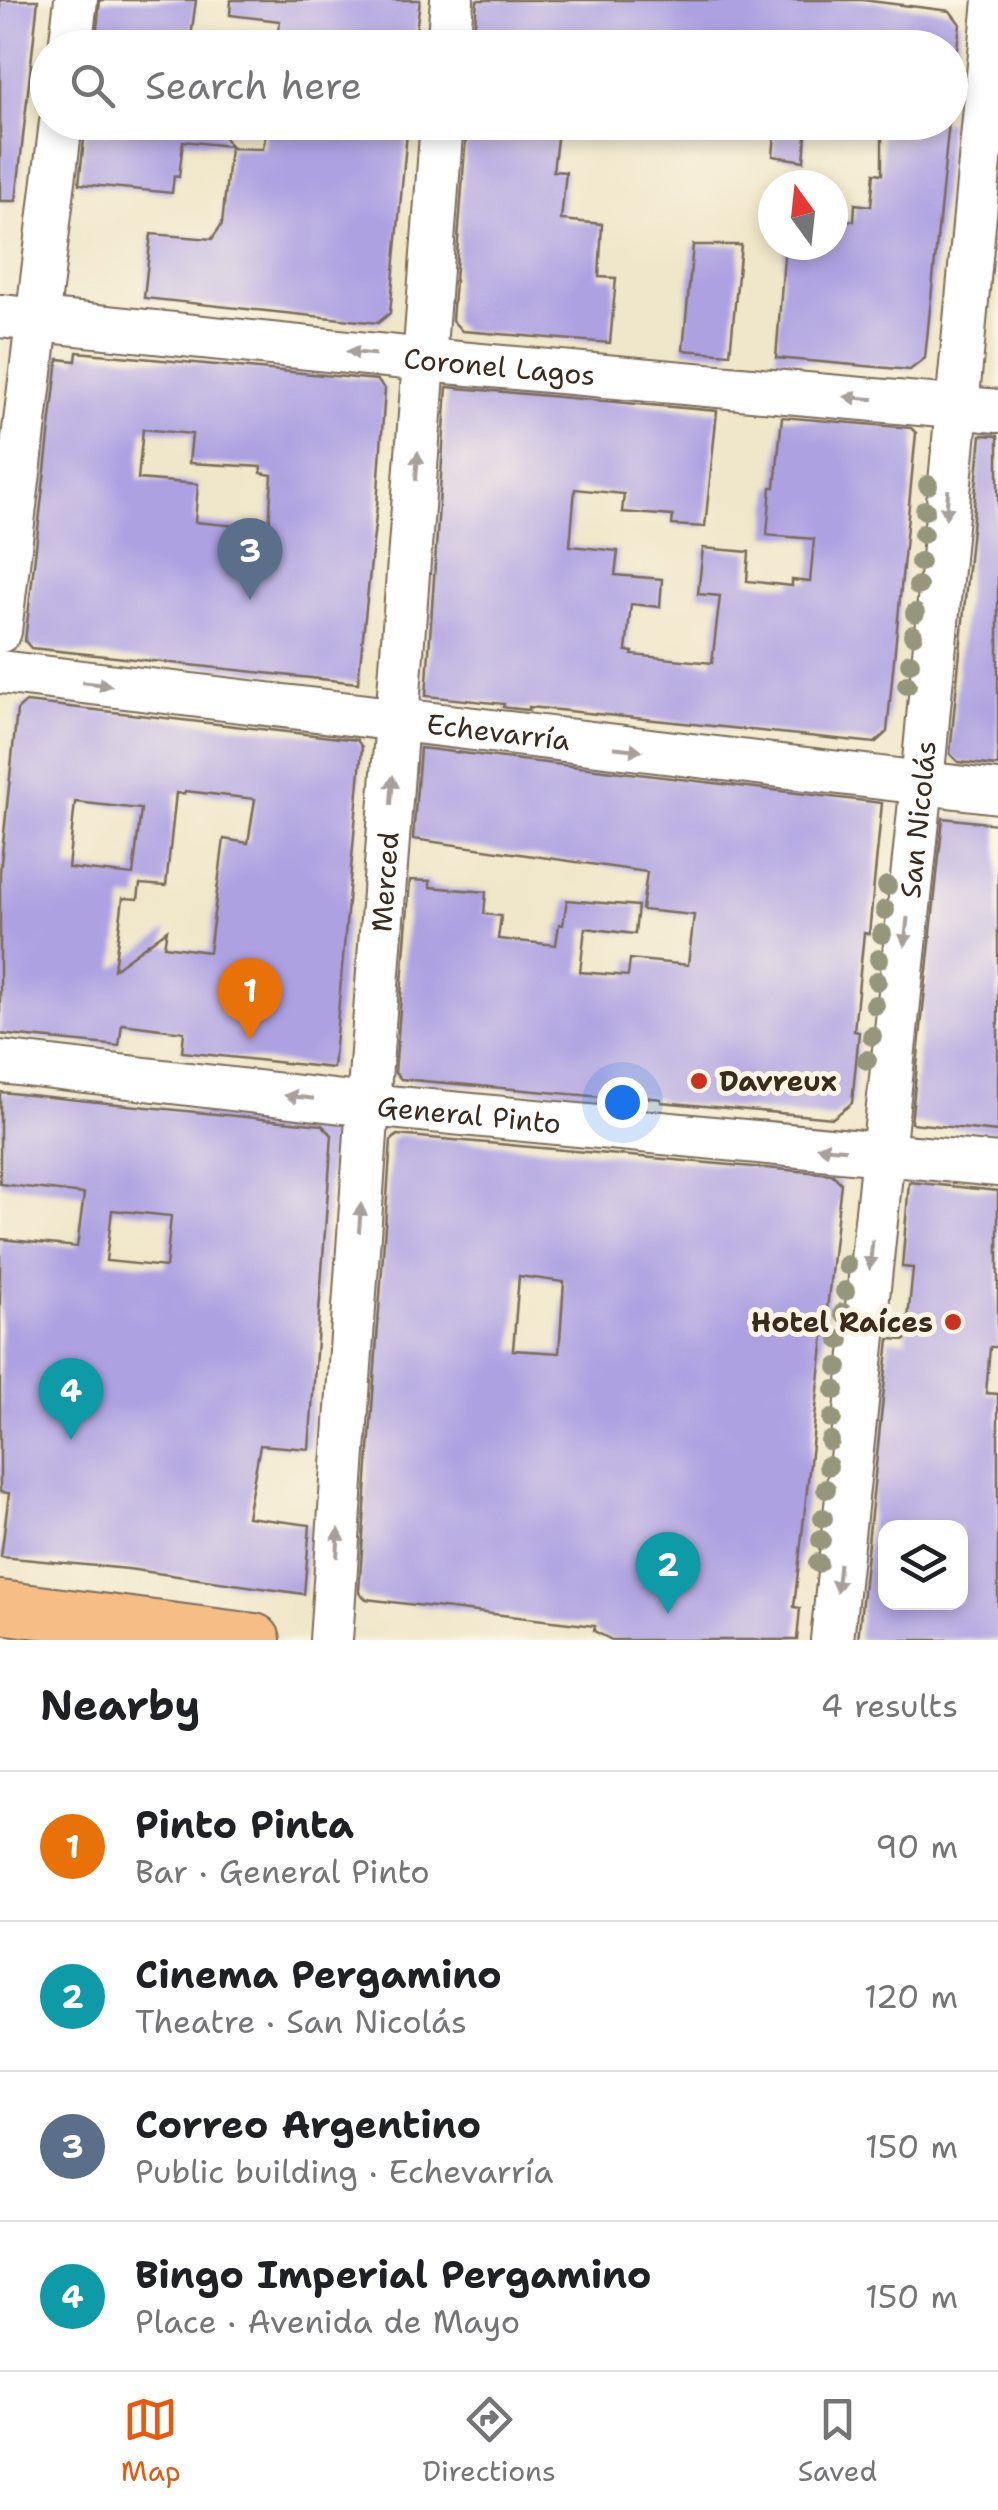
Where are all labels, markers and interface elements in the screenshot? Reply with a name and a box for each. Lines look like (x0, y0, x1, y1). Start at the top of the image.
search box (30, 30, 968, 140)
icon: search (65, 58, 120, 113)
text: Search here (145, 60, 362, 111)
north arrow (758, 170, 848, 260)
street label: Coronel Lagos (402, 339, 597, 394)
one-way arrow (344, 345, 376, 361)
one-way arrow (842, 390, 874, 406)
one-way arrow (409, 449, 425, 481)
one-way arrow (939, 489, 955, 520)
pin: 3 (218, 518, 282, 600)
one-way arrow (81, 676, 113, 692)
street label: Echevarría (425, 704, 572, 759)
street label: San Nicolás (891, 739, 945, 900)
one-way arrow (612, 741, 644, 757)
one-way arrow (384, 773, 400, 805)
street label: Merced (362, 830, 408, 934)
one-way arrow (898, 917, 914, 948)
pin: 1 (218, 958, 282, 1040)
place label: Davreux (719, 1062, 837, 1100)
marker: Davreux (688, 1070, 710, 1092)
your location (597, 1077, 648, 1128)
street label: General Pinto (375, 1087, 563, 1142)
one-way arrow (282, 1089, 314, 1105)
one-way arrow (815, 1139, 847, 1155)
one-way arrow (353, 1202, 369, 1234)
one-way arrow (863, 1240, 879, 1272)
place label: Hotel Raíces (751, 1303, 933, 1341)
marker: Hotel Raíces (942, 1311, 964, 1333)
pin: 4 (38, 1358, 104, 1440)
map controls (878, 1520, 968, 1610)
button: layers (878, 1520, 968, 1610)
one-way arrow (330, 1526, 346, 1558)
pin: 2 (636, 1532, 700, 1614)
one-way arrow (830, 1563, 846, 1595)
text: Nearby (40, 1677, 200, 1733)
text: 4 results (821, 1684, 958, 1727)
text: Pinto Pinta (135, 1799, 354, 1850)
text: 1 (65, 1825, 80, 1868)
text: 90 m (875, 1825, 958, 1868)
text: Bar · General Pinto (135, 1850, 430, 1893)
text: Cinema Pergamino (135, 1949, 502, 2000)
text: 2 (61, 1975, 84, 2018)
text: 120 m (864, 1975, 958, 2018)
text: Theatre · San Nicolás (135, 2000, 467, 2043)
text: Correo Argentino (135, 2099, 481, 2150)
text: 3 (61, 2125, 84, 2168)
text: 150 m (865, 2125, 958, 2168)
text: Public building · Echevarría (135, 2150, 553, 2193)
text: Bingo Imperial Pergamino (135, 2249, 652, 2300)
text: 4 (61, 2275, 84, 2318)
text: 150 m (865, 2275, 958, 2318)
text: Place · Avenida de Mayo (135, 2300, 520, 2343)
tab: Map (121, 2392, 181, 2490)
tab: Directions (422, 2392, 556, 2490)
tab: Saved (798, 2392, 877, 2490)

